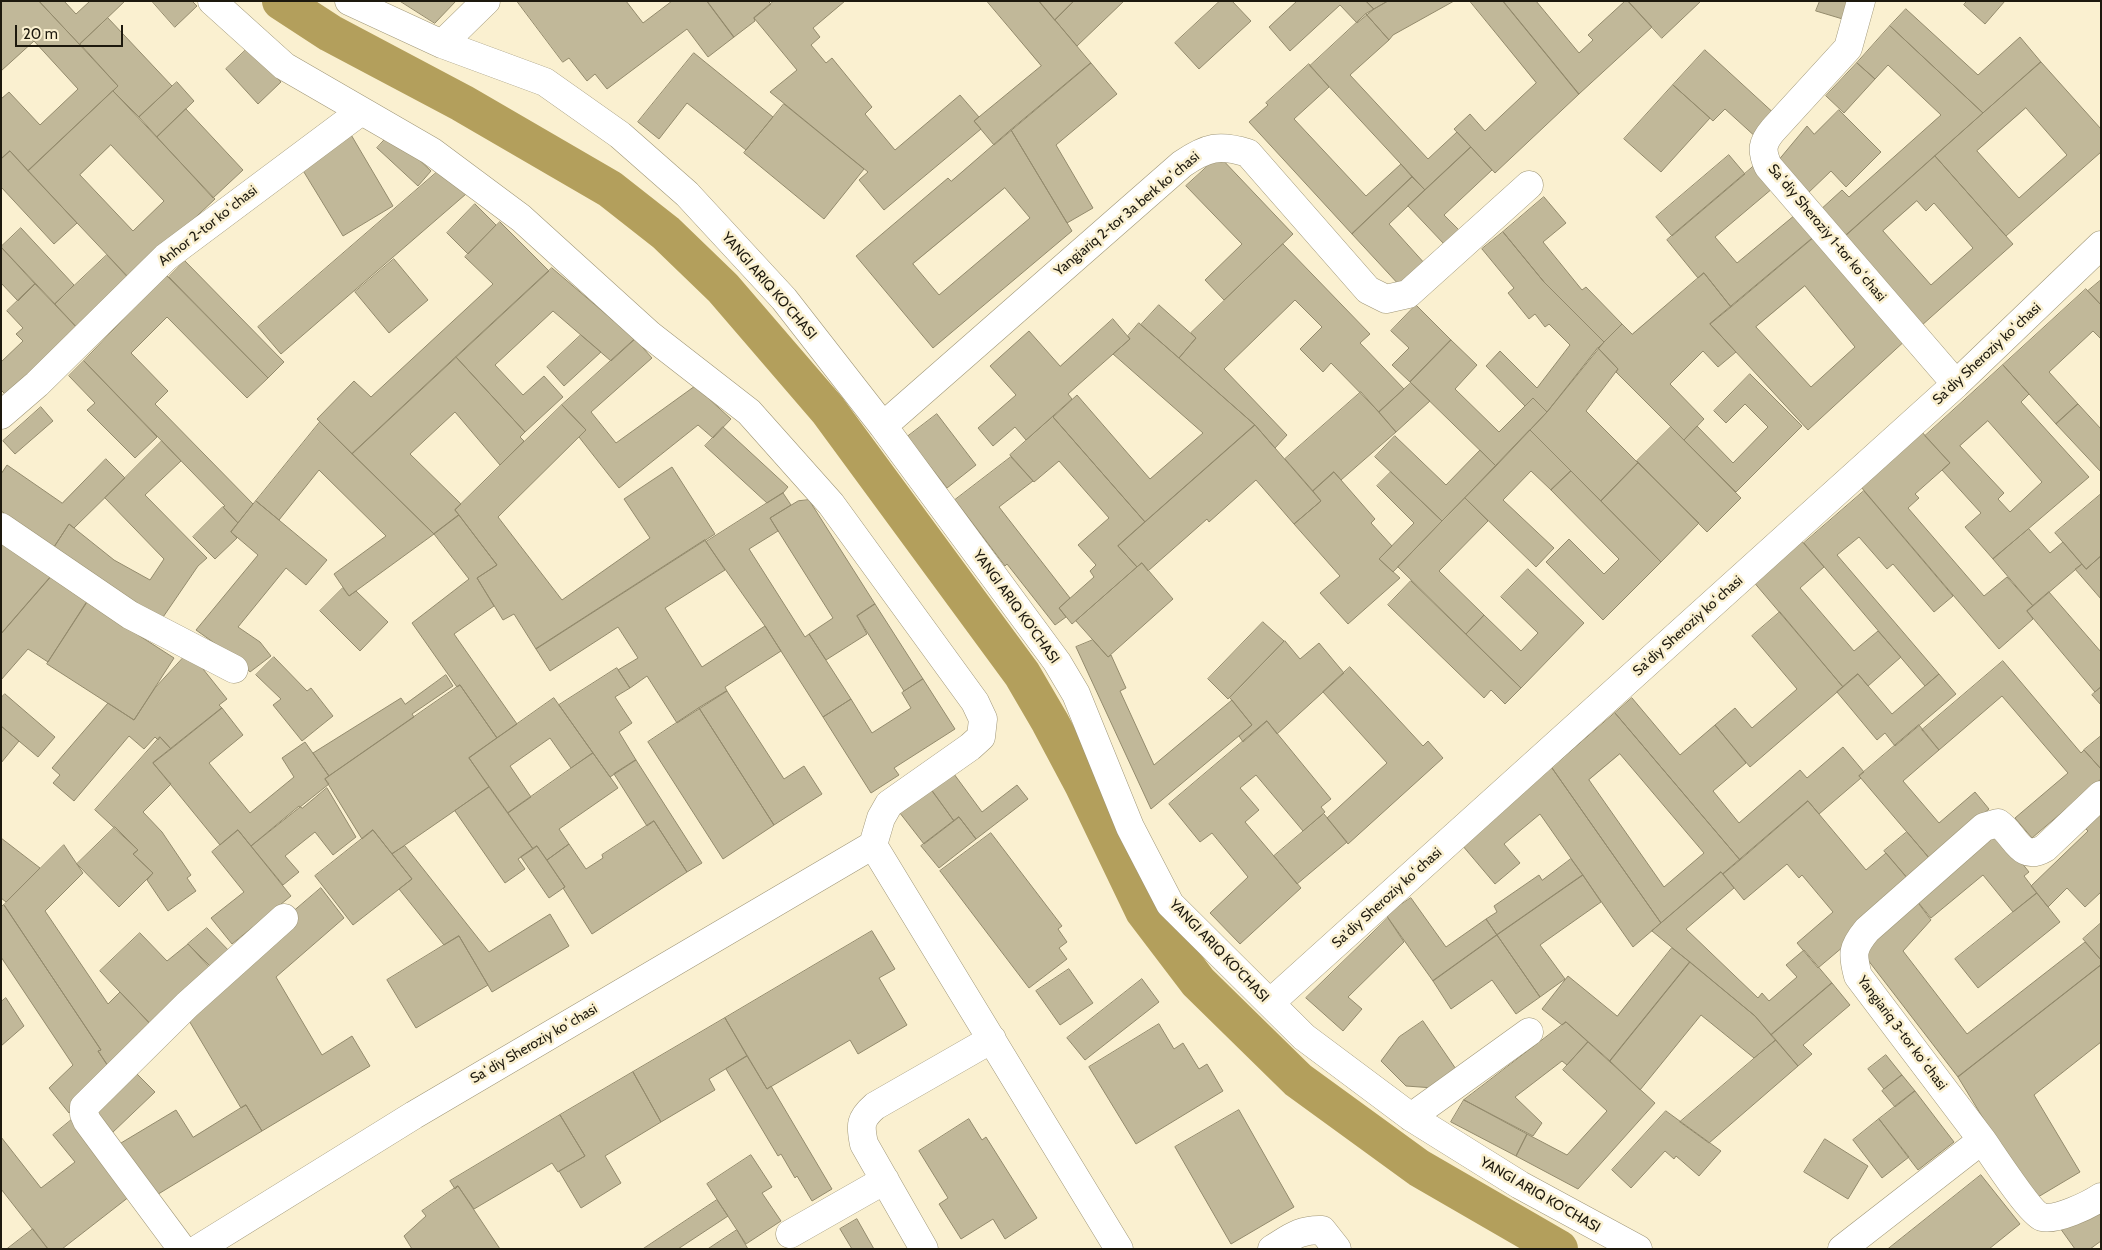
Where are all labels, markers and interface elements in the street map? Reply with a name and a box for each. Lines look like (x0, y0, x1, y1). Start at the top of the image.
scale bar (18, 15, 125, 47)
text: 20 m (23, 25, 58, 43)
street label: Yangiariq 2-tor 3a berk koʻchasi (1051, 148, 1203, 280)
street label: Saʻdiy Sheroziy 1-tor koʻchasi (1765, 161, 1889, 305)
street label: Anhor 2-tor koʻchasi (155, 182, 261, 270)
street label: YANGI ARIQ KO‘CHASI (718, 229, 820, 343)
street label: Saʼdiy Sheroziy koʻchasi (1929, 300, 2045, 408)
street label: YANGI ARIQ KO‘CHASI (969, 547, 1063, 667)
street label: Saʼdiy Sheroziy koʻchasi (1630, 572, 1746, 680)
street label: Saʼdiy Sheroziy koʻchasi (1329, 844, 1445, 952)
street label: YANGI ARIQ KO‘CHASI (1166, 896, 1272, 1006)
street label: Yangiariq 3-tor koʻchasi (1854, 973, 1950, 1093)
street label: Saʻdiy Sheroziy koʻchasi (467, 1001, 601, 1087)
street label: YANGI ARIQ KO‘CHASI (1477, 1154, 1603, 1236)

